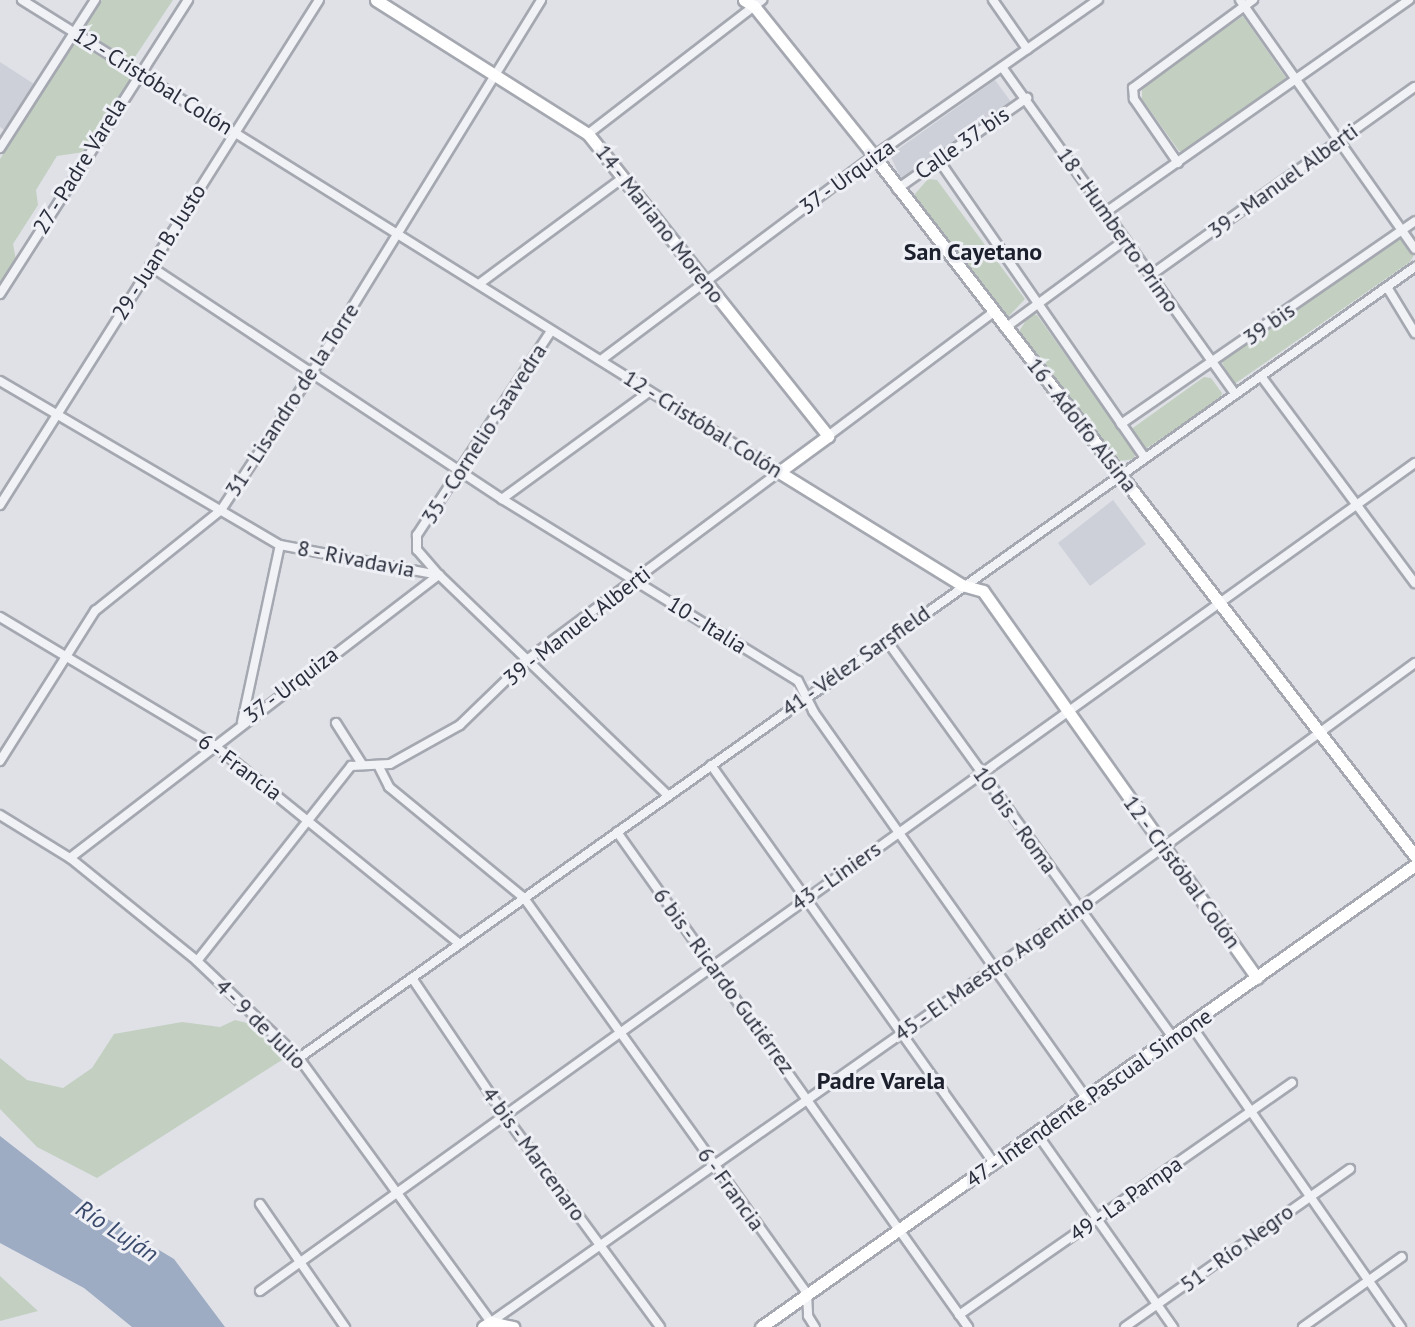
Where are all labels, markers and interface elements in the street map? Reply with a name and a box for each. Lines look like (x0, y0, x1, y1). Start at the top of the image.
street label: 12 - Cristóbal Colón (67, 20, 239, 142)
street label: 27 - Padre Varela (26, 91, 134, 241)
street label: Calle 37 bis (909, 101, 1015, 185)
street label: 39 - Manuel Alberti (1201, 116, 1365, 246)
street label: 37 - Urquiza (792, 132, 902, 222)
street label: 14 - Mariano Moreno (589, 138, 731, 310)
street label: 18 - Humberto Primo (1050, 141, 1186, 319)
street label: 29 - Juan B. Justo (105, 177, 213, 327)
district label: San Cayetano (904, 238, 1042, 266)
street label: 31 - Lisandro de la Torre (218, 297, 366, 503)
street label: 39 bis (1238, 297, 1300, 351)
street label: 35 - Cornelio Saavedra (415, 337, 553, 531)
street label: 16 - Adolfo Alsina (1020, 351, 1144, 499)
street label: 12 - Cristóbal Colón (617, 363, 789, 485)
street label: 8 - Rivadavia (293, 534, 419, 584)
street label: 39 - Manuel Alberti (497, 559, 657, 693)
street label: 10 - Italia (661, 590, 753, 660)
street label: 41 - Vélez Sarsfield (775, 599, 937, 723)
street label: 37 - Urquiza (237, 640, 345, 730)
street label: 6 - Francia (192, 727, 288, 807)
street label: 10 bis - Roma (966, 760, 1064, 880)
street label: 12 - Cristóbal Colón (1117, 789, 1247, 955)
street label: 43 - Liniers (785, 835, 887, 917)
street label: 6 bis - Ricardo Gutiérrez (647, 881, 801, 1081)
street label: 45 - El Maestro Argentino (887, 888, 1101, 1048)
street label: 4 - 9 de Julio (209, 972, 313, 1076)
street label: 47 - Intendente Pascual Simone (959, 1001, 1219, 1195)
district label: Padre Varela (816, 1067, 946, 1095)
street label: 4 bis - Marcenaro (475, 1080, 593, 1228)
street label: 6 - Francia (691, 1141, 771, 1237)
street label: 49 - La Pampa (1063, 1150, 1189, 1248)
water label: Río Luján (71, 1194, 163, 1268)
street label: 51 - Río Negro (1174, 1197, 1300, 1299)

